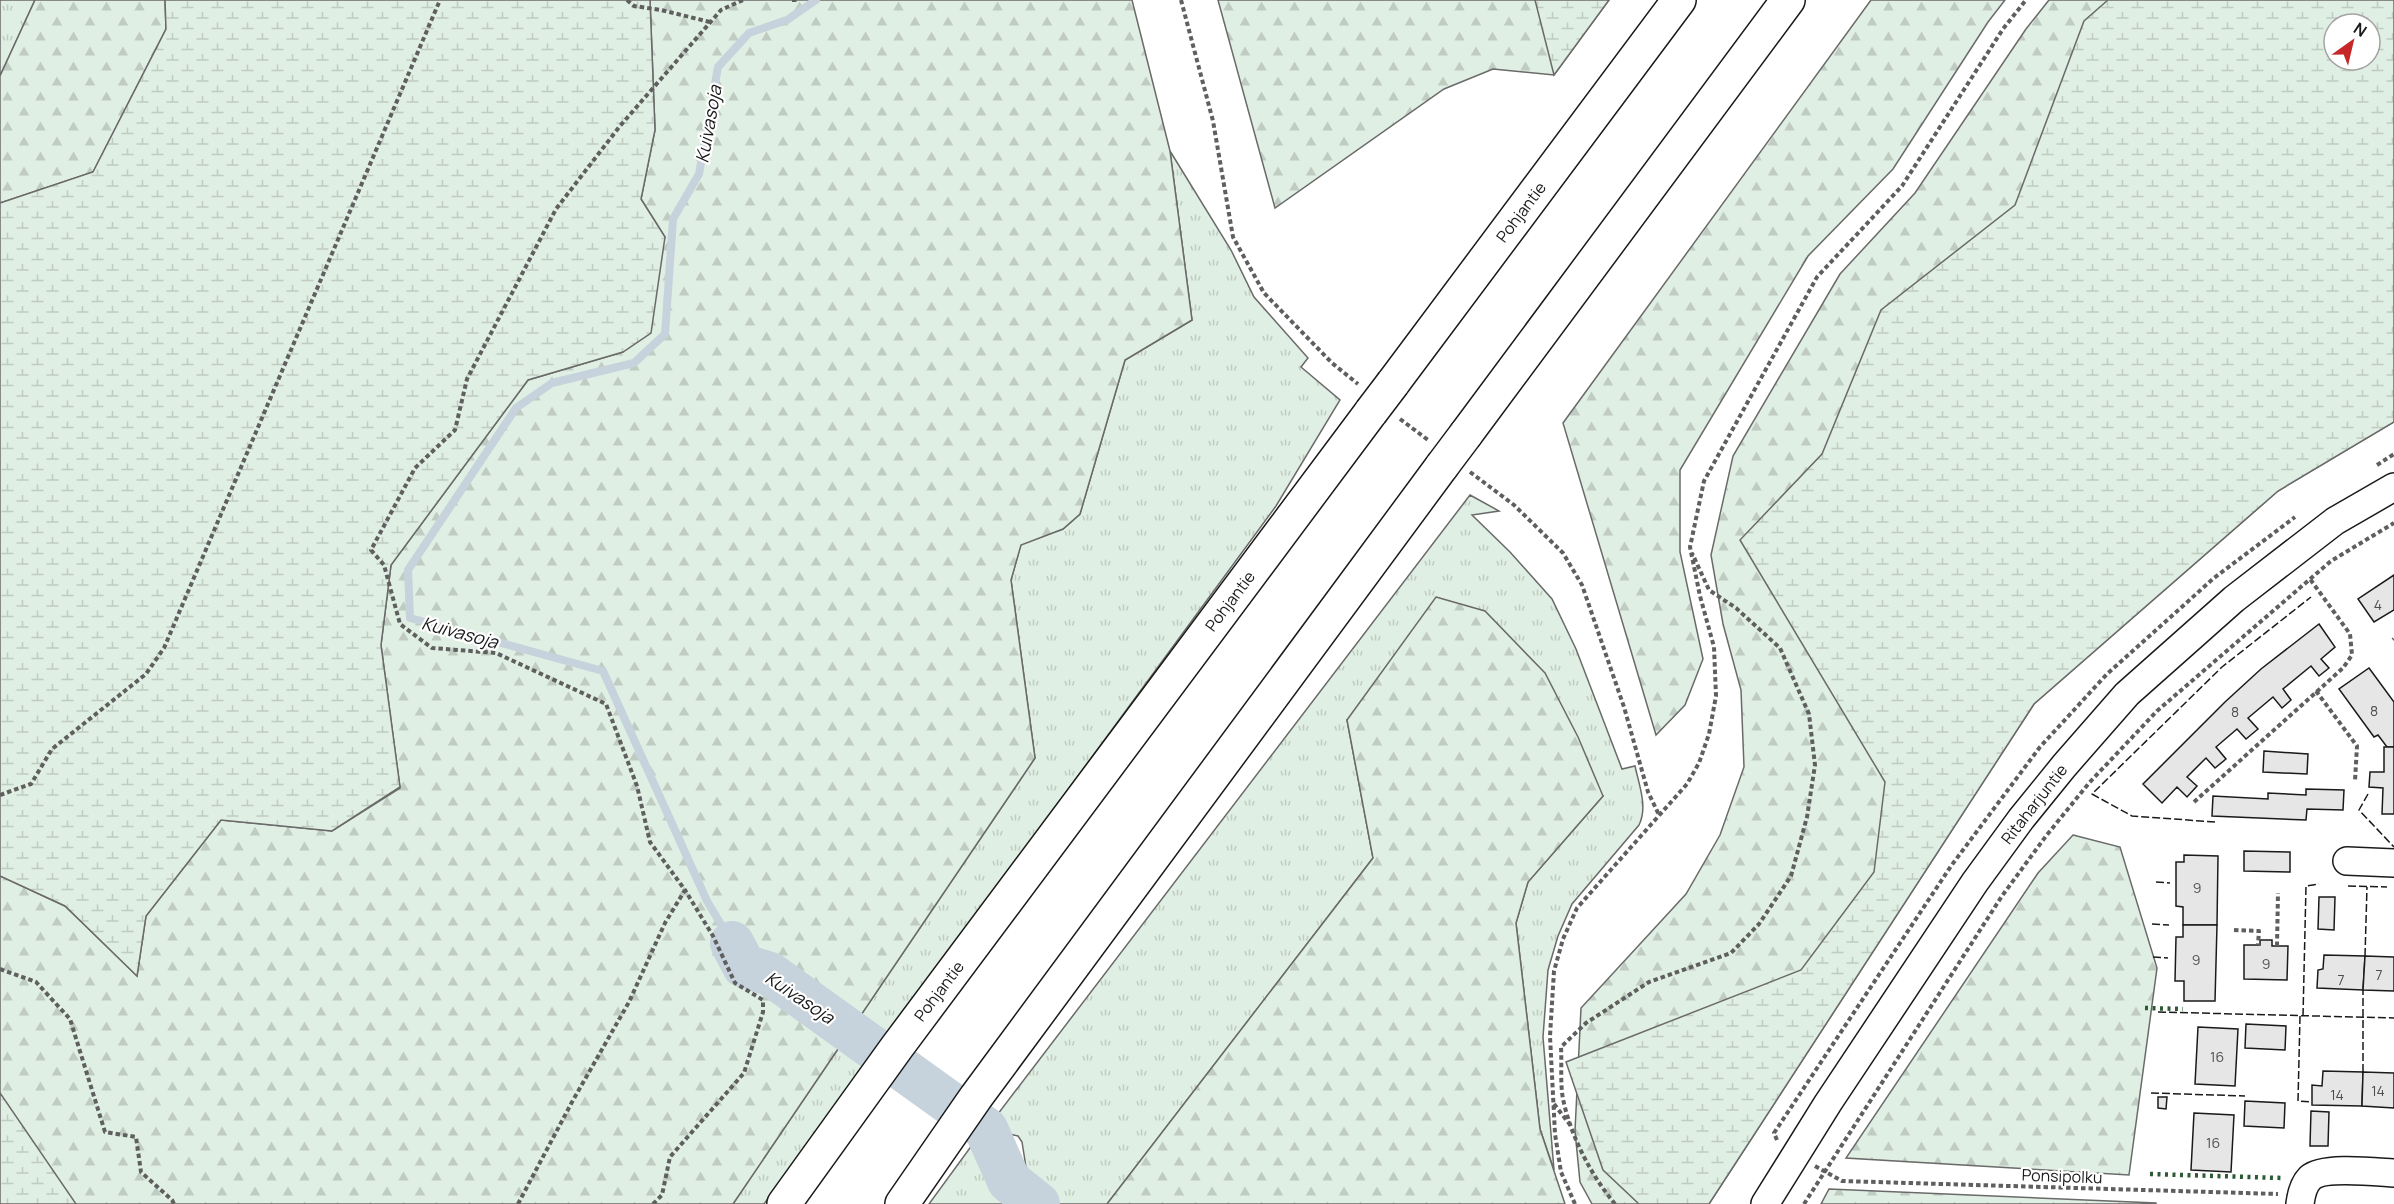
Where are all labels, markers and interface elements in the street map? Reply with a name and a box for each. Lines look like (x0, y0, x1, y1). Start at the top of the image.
north arrow (2322, 12, 2382, 72)
text: N (2349, 17, 2371, 42)
water label: Kuivasoja (689, 82, 727, 165)
street label: Pohjantie (1491, 177, 1551, 247)
street label: Pohjantie (1200, 566, 1260, 636)
house number: 4 (2374, 595, 2382, 614)
water label: Kuivasoja (419, 610, 502, 654)
house number: 8 (2370, 701, 2378, 720)
house number: 8 (2231, 702, 2239, 721)
street label: Ritaharjuntie (1996, 759, 2072, 849)
house number: 9 (2193, 878, 2201, 897)
house number: 9 (2192, 950, 2200, 969)
house number: 9 (2262, 954, 2270, 973)
street label: Pohjantie (909, 956, 969, 1026)
water label: Kuivasoja (761, 965, 840, 1029)
house number: 7 (2375, 965, 2383, 984)
house number: 7 (2337, 970, 2345, 989)
house number: 16 (2210, 1047, 2224, 1066)
house number: 14 (2371, 1081, 2385, 1100)
house number: 14 (2330, 1085, 2344, 1104)
house number: 16 (2206, 1133, 2220, 1152)
street label: Ponsipolku (2021, 1164, 2103, 1188)

